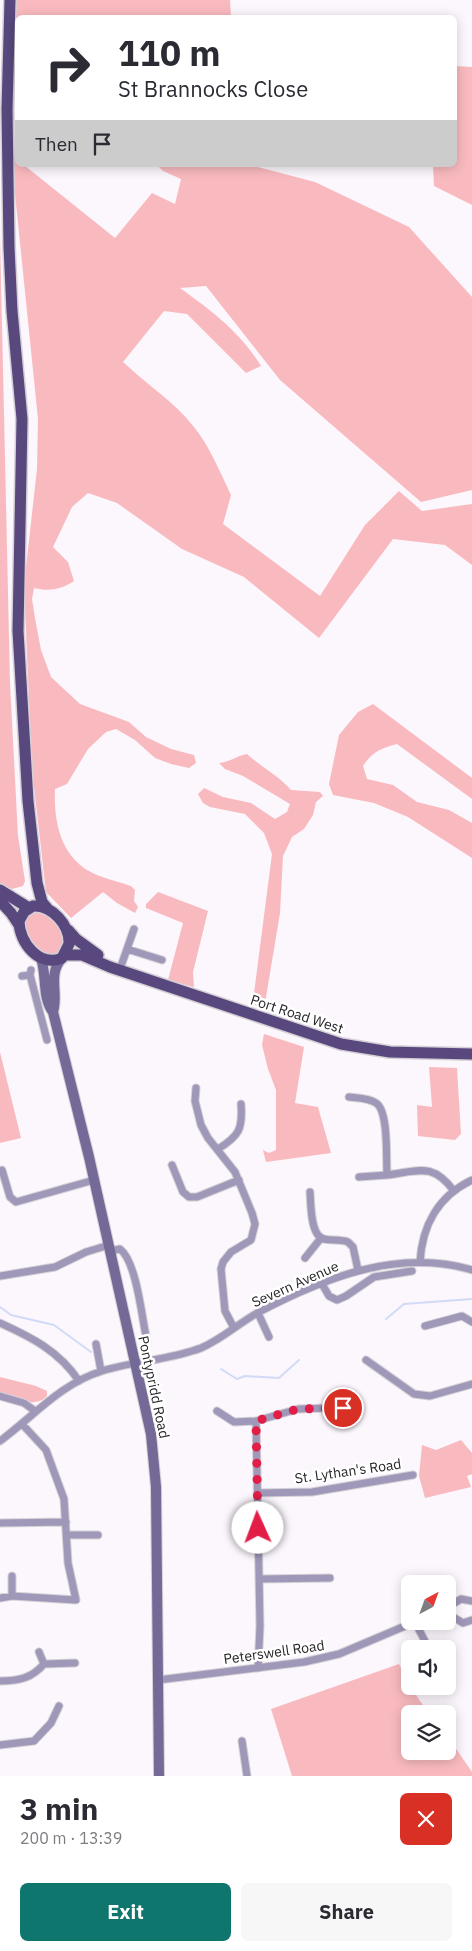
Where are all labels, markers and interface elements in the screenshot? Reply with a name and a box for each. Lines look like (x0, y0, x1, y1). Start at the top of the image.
text: 110 m (118, 30, 221, 76)
icon: right (35, 35, 100, 100)
text: St Brannocks Close (118, 74, 308, 103)
icon: arrive (88, 130, 116, 158)
text: Then (35, 132, 78, 156)
street label: Port Road West (248, 991, 346, 1038)
street label: Severn Avenue (249, 1257, 342, 1311)
street label: Pontypridd Road (134, 1334, 174, 1440)
pin (322, 1387, 364, 1429)
icon: arrive (329, 1394, 357, 1422)
street label: St. Lythan's Road (294, 1455, 402, 1487)
position arrow (231, 1501, 283, 1553)
north arrow (401, 1575, 456, 1630)
map controls (401, 1575, 456, 1760)
street label: Peterswell Road (222, 1636, 326, 1668)
button: sound (401, 1640, 456, 1695)
button: layers (401, 1705, 456, 1760)
text: 3 min (20, 1789, 98, 1828)
button: close (400, 1793, 452, 1845)
text: 200 m · 13:39 (20, 1828, 122, 1848)
button: Exit (20, 1883, 231, 1941)
button: Share (241, 1883, 452, 1941)

